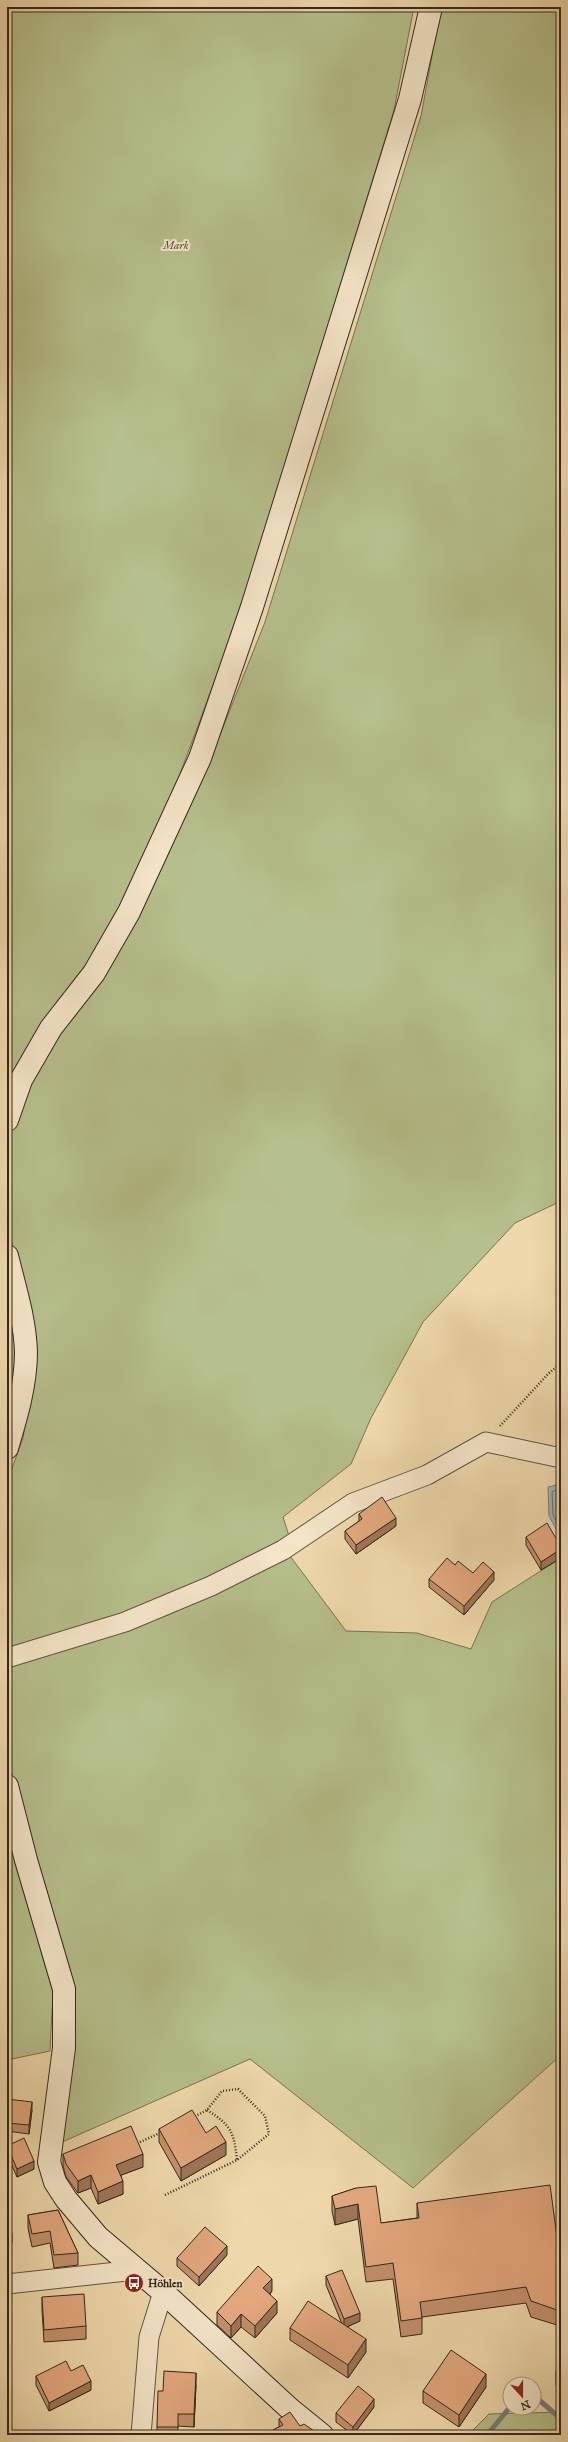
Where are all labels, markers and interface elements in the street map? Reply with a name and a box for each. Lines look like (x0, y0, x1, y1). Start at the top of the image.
park label: Mark (162, 239, 189, 252)
bus stop icon: Höhlen (123, 2272, 145, 2294)
place label: Höhlen (148, 2277, 183, 2290)
north arrow (502, 2376, 542, 2416)
text: N (518, 2397, 532, 2413)

